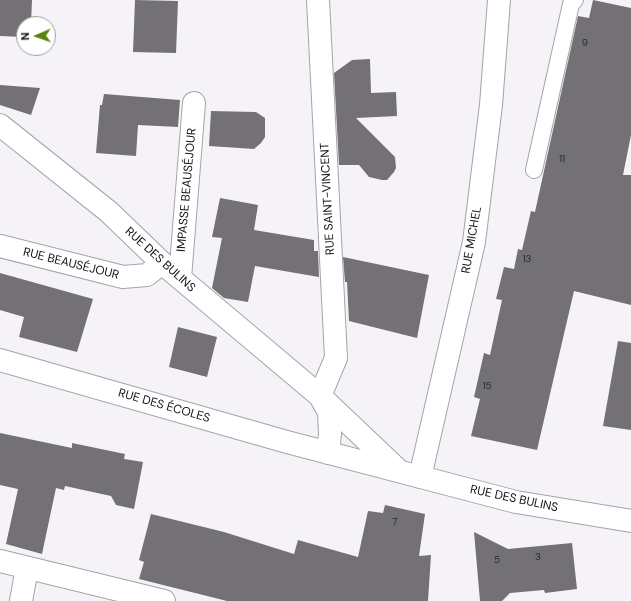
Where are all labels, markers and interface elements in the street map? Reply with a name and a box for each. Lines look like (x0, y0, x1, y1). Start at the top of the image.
north arrow (16, 16, 56, 56)
text: N (18, 32, 32, 41)
house number: 9 (582, 37, 588, 49)
street label: IMPASSE BEAUSÉJOUR (174, 128, 200, 252)
street label: RUE SAINT-VINCENT (318, 142, 338, 256)
house number: 11 (559, 153, 565, 165)
street label: RUE MICHEL (459, 205, 485, 275)
street label: RUE DES BULINS (122, 225, 198, 295)
street label: RUE BEAUSÉJOUR (21, 245, 121, 283)
house number: 13 (522, 253, 532, 265)
house number: 15 (482, 380, 492, 392)
street label: RUE DES ÉCOLES (116, 386, 212, 426)
street label: RUE DES BULINS (469, 483, 559, 515)
house number: 7 (392, 516, 398, 528)
house number: 3 (535, 551, 541, 563)
house number: 5 (494, 554, 500, 566)

